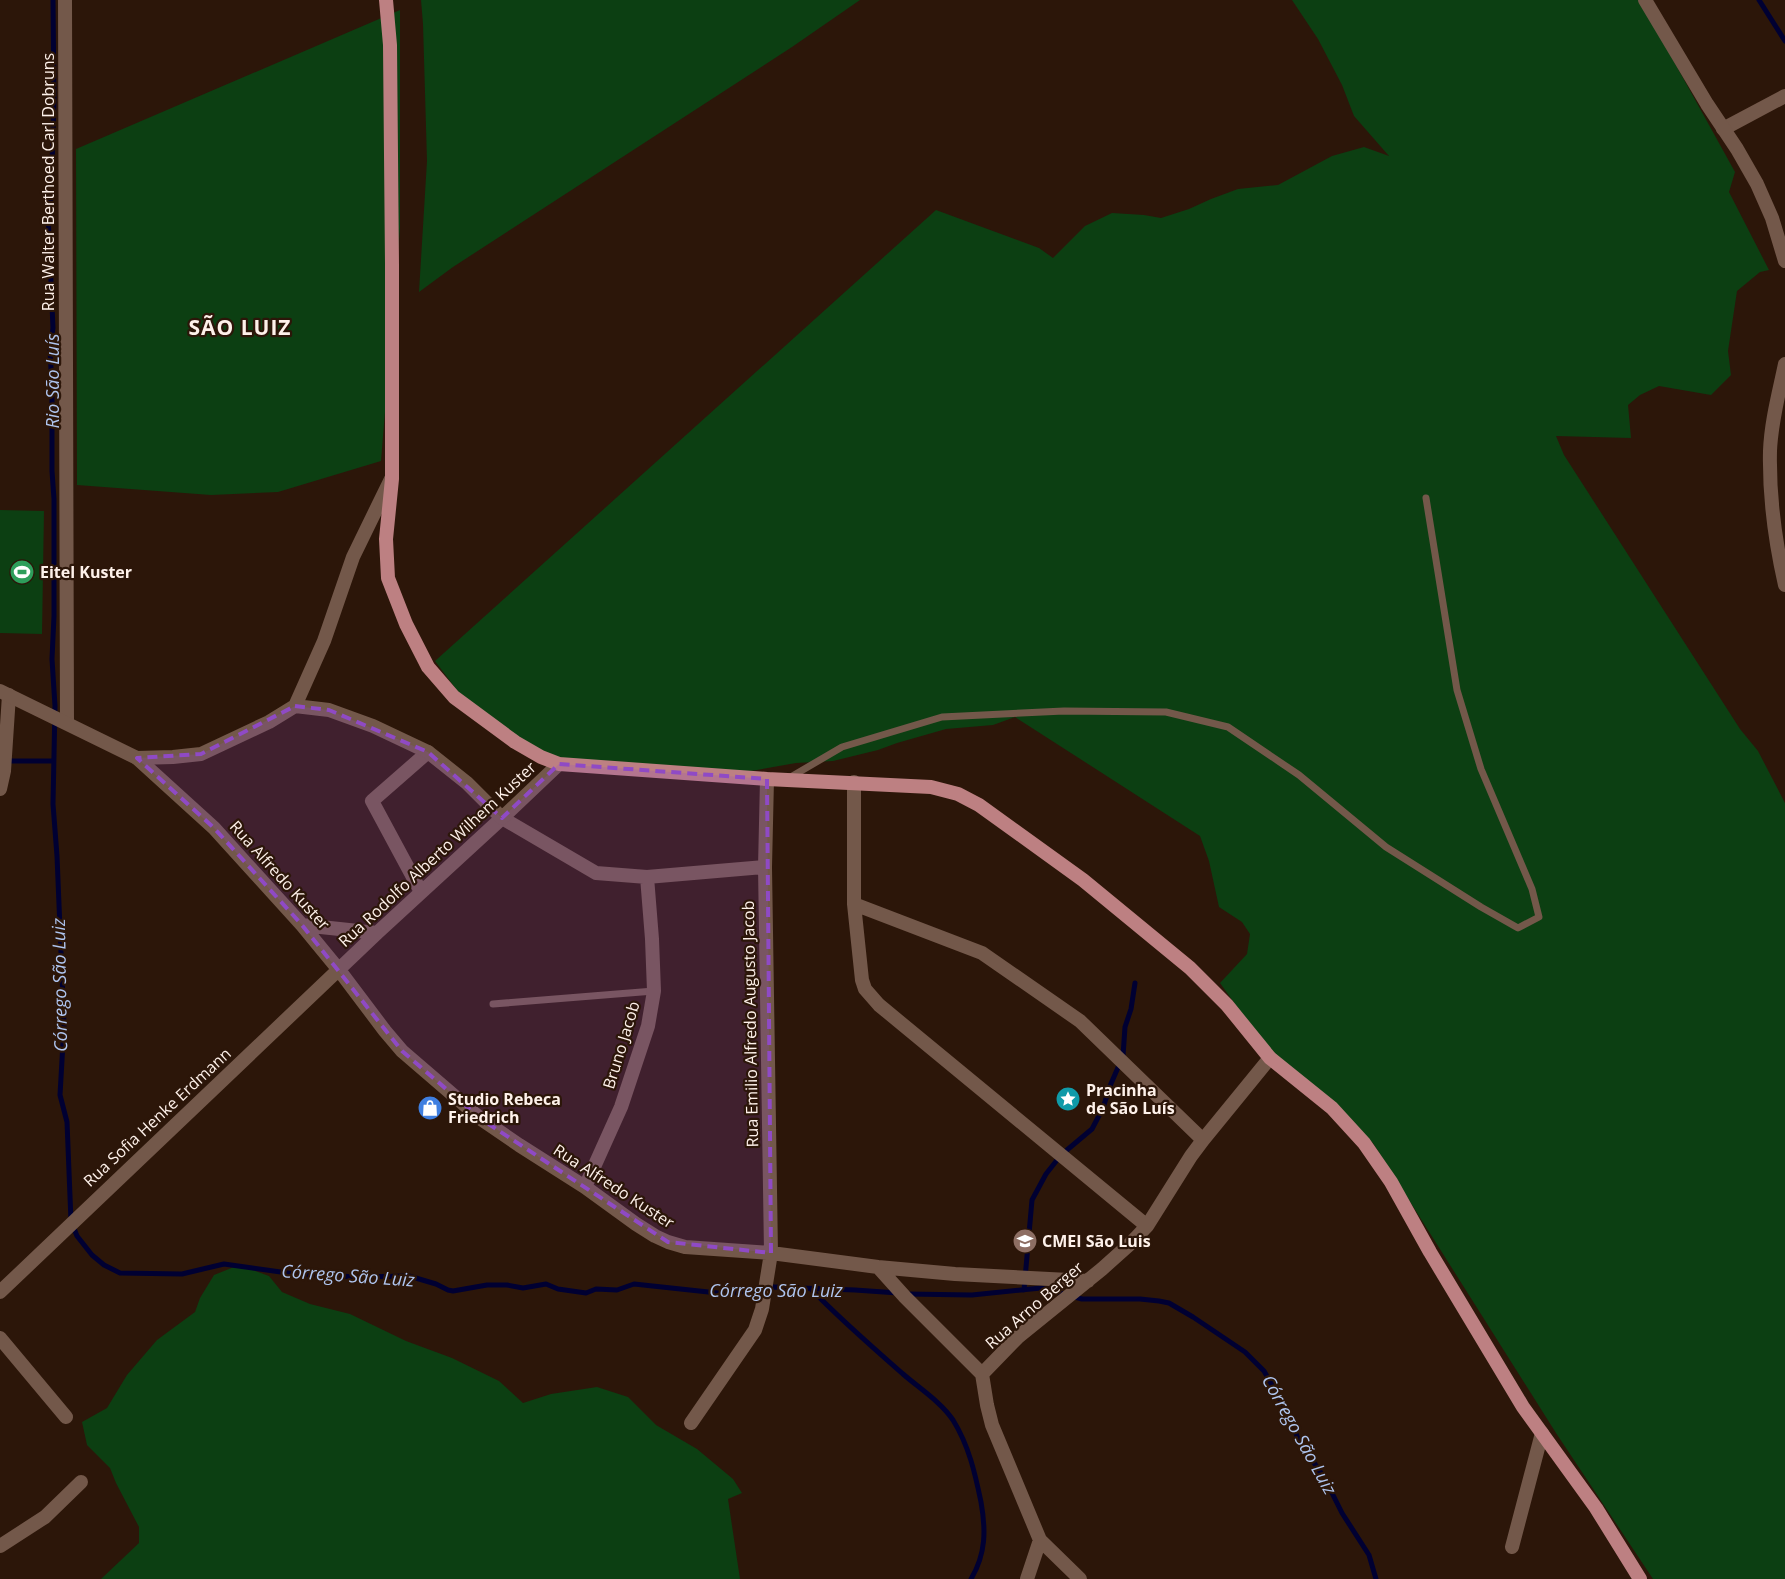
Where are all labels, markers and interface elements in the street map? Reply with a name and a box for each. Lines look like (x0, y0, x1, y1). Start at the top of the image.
street label: Rua Walter Berthoed Carl Dobruns (37, 53, 59, 311)
district label: SÃO LUIZ (188, 313, 292, 341)
water label: Rio São Luís (40, 333, 64, 429)
sports icon: Eitel Kuster (9, 559, 35, 585)
place label: Eitel Kuster (40, 561, 132, 583)
street label: Rua Rodolfo Alberto Wilhem Kuster (333, 756, 541, 952)
street label: Rua Alfredo Kuster (225, 816, 335, 935)
street label: Rua Emilio Alfredo Augusto Jacob (737, 900, 763, 1148)
water label: Córrego São Luiz (46, 918, 72, 1052)
street label: Bruno Jacob (597, 998, 645, 1092)
street label: Rua Sofia Henke Erdmann (78, 1043, 236, 1191)
place label: Pracinha de São Luís (1086, 1079, 1175, 1119)
place icon: Pracinha de São Luís (1055, 1086, 1081, 1112)
place label: Studio Rebeca Friedrich (448, 1088, 561, 1128)
shop icon: Studio Rebeca Friedrich (417, 1095, 443, 1121)
street label: Rua Alfredo Kuster (549, 1139, 679, 1234)
school or university icon: CMEI São Luis (1012, 1228, 1038, 1254)
place label: CMEI São Luis (1042, 1230, 1151, 1252)
street label: Rua Arno Berger (980, 1256, 1088, 1354)
water label: Córrego São Luiz (281, 1258, 416, 1292)
water label: Córrego São Luiz (709, 1278, 843, 1302)
water label: Córrego São Luiz (1257, 1370, 1343, 1499)

